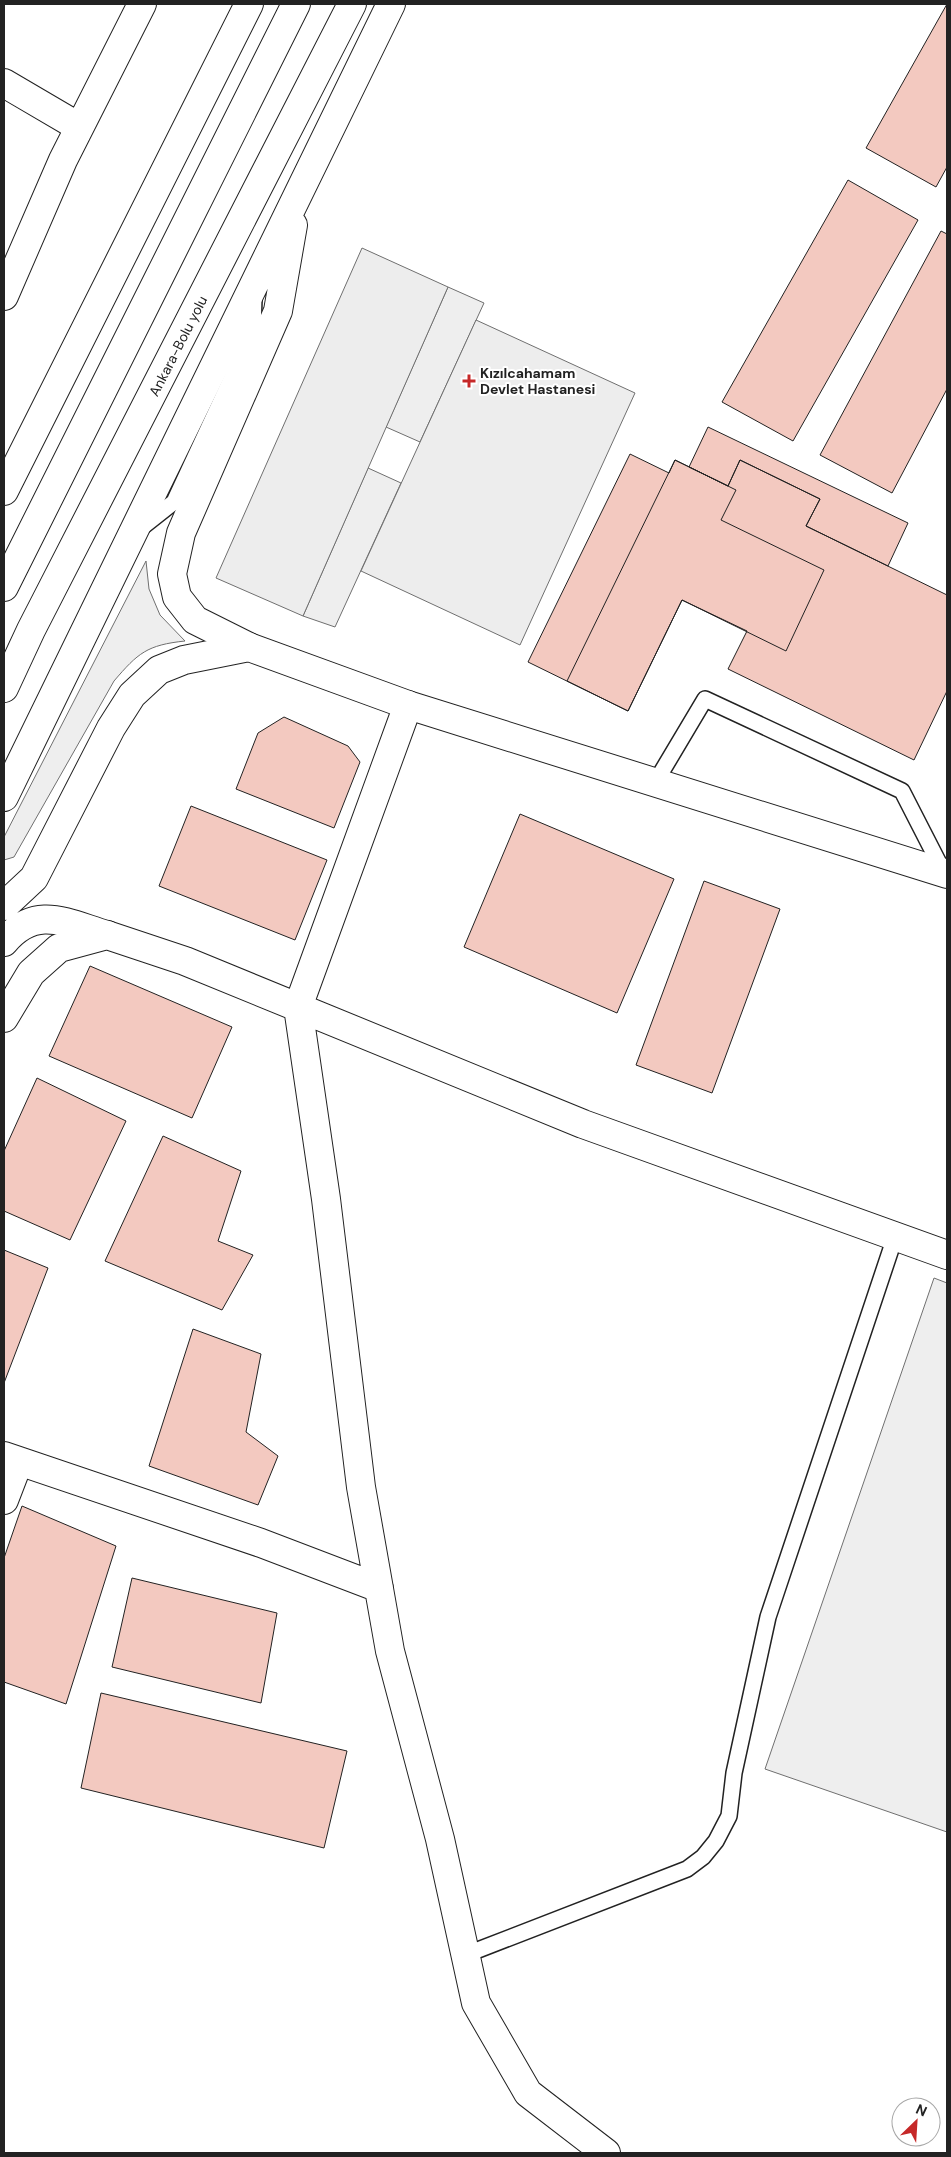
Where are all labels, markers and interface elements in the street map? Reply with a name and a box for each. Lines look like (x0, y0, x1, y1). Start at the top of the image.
street label: Ankara-Bolu yolu (145, 293, 211, 399)
place label: Kızılcahamam Devlet Hastanesi (480, 364, 596, 398)
marker: Kızılcahamam Devlet Hastanesi (462, 374, 476, 388)
north arrow (891, 2097, 941, 2147)
text: N (913, 2100, 930, 2121)

